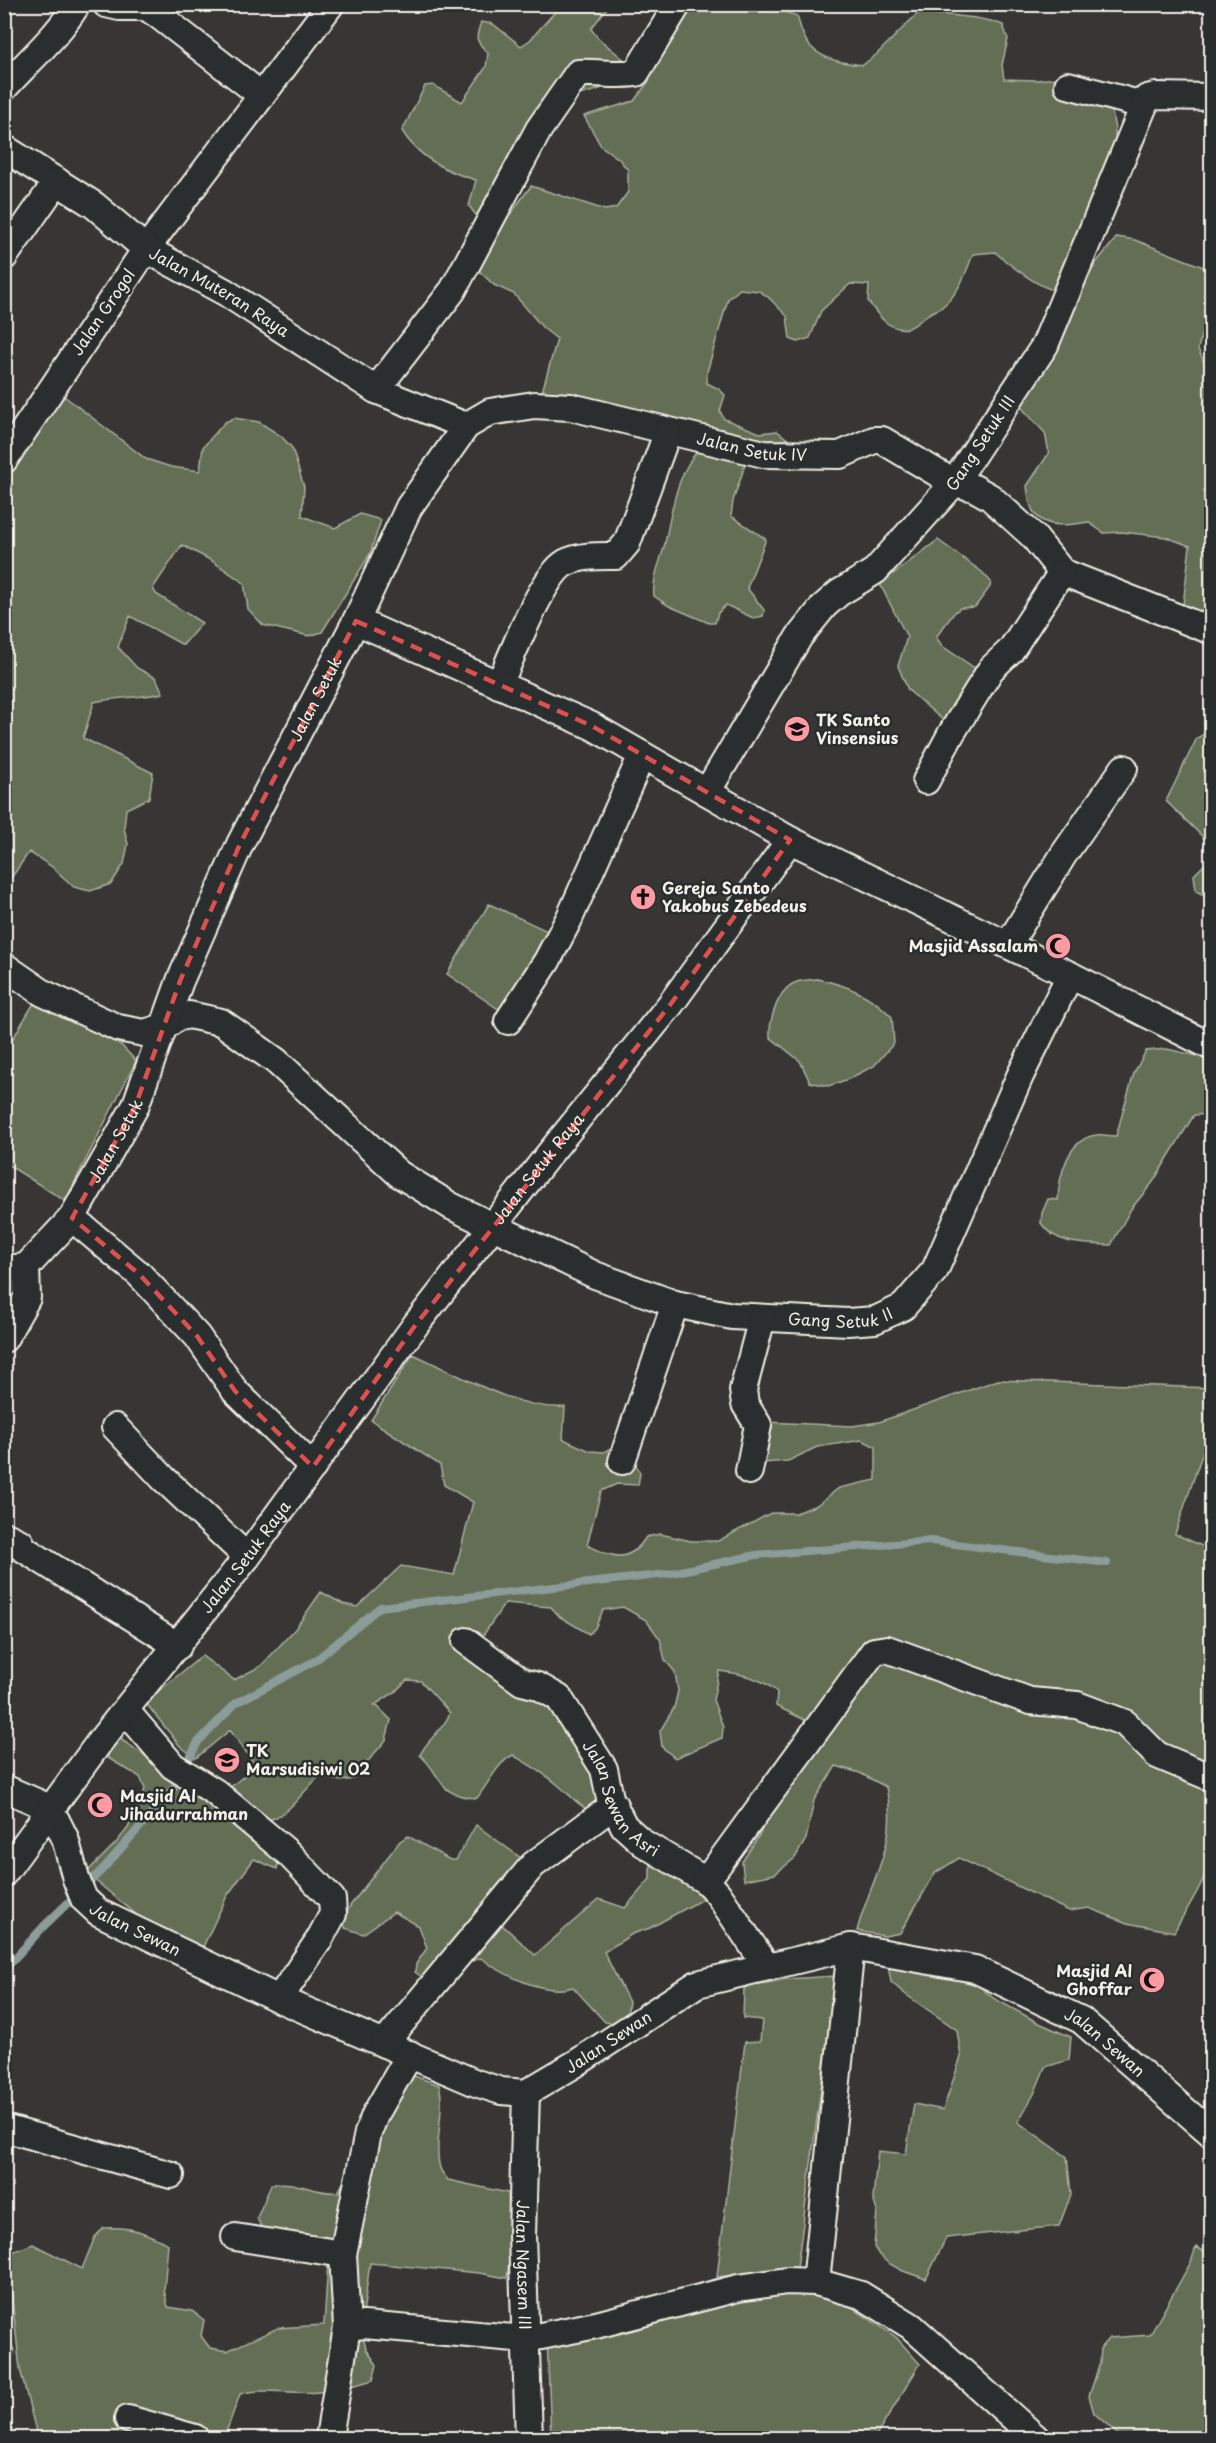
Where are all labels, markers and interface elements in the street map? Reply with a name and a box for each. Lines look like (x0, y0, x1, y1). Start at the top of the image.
street label: Jalan Muteran Raya (145, 240, 295, 342)
street label: Jalan Grogol (64, 263, 140, 360)
street label: Gang Setuk III (939, 390, 1020, 496)
street label: Jalan Setuk IV (695, 425, 807, 466)
street label: Jalan Setuk (283, 651, 347, 745)
place label: TK Santo Vinsensius (816, 707, 899, 749)
school or university icon: TK Santo Vinsensius (782, 714, 812, 744)
place label: Gereja Santo Yakobus Zebedeus (662, 875, 807, 917)
church icon: Gereja Santo Yakobus Zebedeus (628, 882, 658, 912)
mosque icon: Masjid Assalam (1043, 931, 1073, 961)
place label: Masjid Assalam (909, 933, 1038, 957)
street label: Jalan Setuk (82, 1095, 148, 1187)
street label: Jalan Setuk Raya (486, 1107, 589, 1229)
street label: Gang Setuk II (787, 1300, 896, 1333)
street label: Jalan Setuk Raya (194, 1495, 295, 1618)
street label: Jalan Sewan Asri (578, 1735, 664, 1861)
place label: TK Marsudisiwi 02 (246, 1738, 370, 1780)
school or university icon: TK Marsudisiwi 02 (212, 1745, 242, 1775)
place label: Masjid Al Jihadurrahman (120, 1783, 248, 1825)
mosque icon: Masjid Al Jihadurrahman (85, 1790, 115, 1820)
street label: Jalan Sewan (85, 1897, 185, 1961)
place label: Masjid Al Ghoffar (1056, 1958, 1133, 2000)
mosque icon: Masjid Al Ghoffar (1137, 1965, 1167, 1995)
street label: Jalan Sewan (1061, 2001, 1151, 2082)
street label: Jalan Sewan (560, 2004, 656, 2078)
street label: Jalan Ngasem III (511, 2200, 538, 2330)

